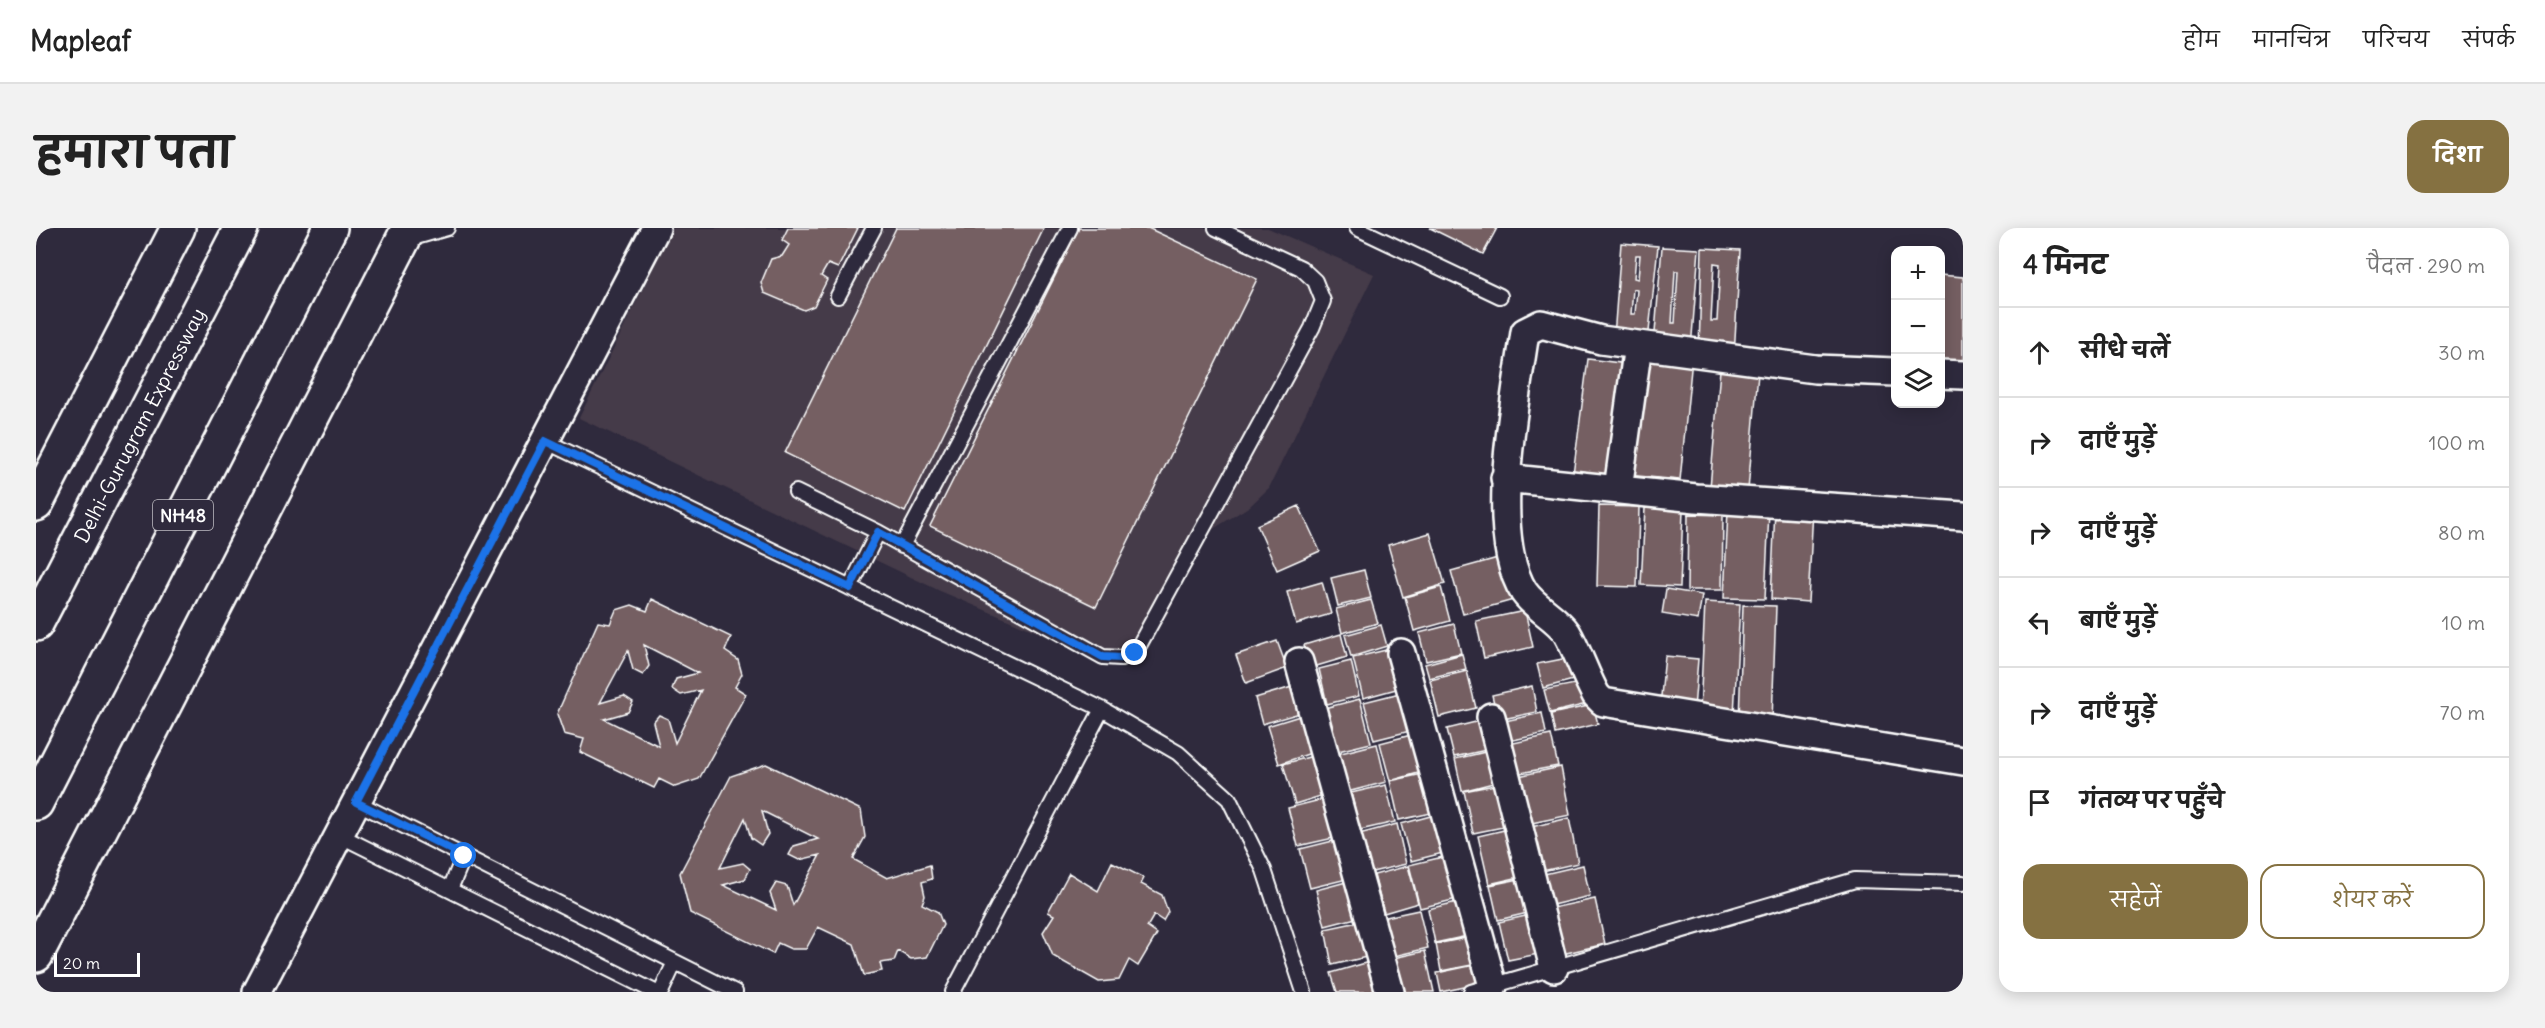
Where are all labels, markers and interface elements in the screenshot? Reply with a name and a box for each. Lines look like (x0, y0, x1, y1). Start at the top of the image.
text: Mapleaf (30, 23, 131, 59)
text: होम (2183, 26, 2220, 53)
text: मानचित्र (2253, 26, 2330, 53)
text: परिचय (2363, 26, 2429, 53)
text: संपर्क (2462, 26, 2515, 53)
button: दिशा (2407, 120, 2509, 193)
text: हमारा पता (36, 126, 233, 178)
map controls (1891, 246, 1945, 408)
button: + (1891, 246, 1945, 300)
text: 4 मिनट (2023, 248, 2107, 281)
text: पैदल · 290 m (2367, 253, 2485, 278)
button: − (1891, 300, 1945, 354)
street label: Delhi-Gurugram Expressway (68, 304, 210, 547)
icon: ahead (2023, 336, 2056, 369)
text: सीधे चलें (2080, 336, 2170, 364)
text: 30 m (2438, 340, 2485, 365)
button: layers (1891, 354, 1945, 408)
icon: right (2023, 426, 2056, 459)
text: दाएँ मुड़ें (2080, 426, 2156, 454)
text: 100 m (2428, 430, 2485, 455)
road number: NH48 (153, 500, 213, 530)
icon: right (2023, 516, 2056, 549)
text: दाएँ मुड़ें (2080, 516, 2156, 544)
text: 80 m (2438, 520, 2485, 545)
icon: left (2023, 606, 2056, 639)
text: बाएँ मुड़ें (2080, 606, 2157, 634)
text: 10 m (2442, 610, 2485, 635)
route end (1121, 639, 1147, 665)
icon: right (2023, 696, 2056, 729)
text: दाएँ मुड़ें (2080, 696, 2156, 724)
text: 70 m (2440, 700, 2485, 725)
icon: arrive (2023, 786, 2056, 819)
text: गंतव्य पर पहुँचे (2080, 786, 2224, 814)
route start (450, 842, 476, 868)
button: सहेजें (2023, 864, 2248, 939)
button: शेयर करें (2260, 864, 2485, 939)
scale bar (54, 950, 140, 978)
text: 20 m (63, 953, 100, 973)

